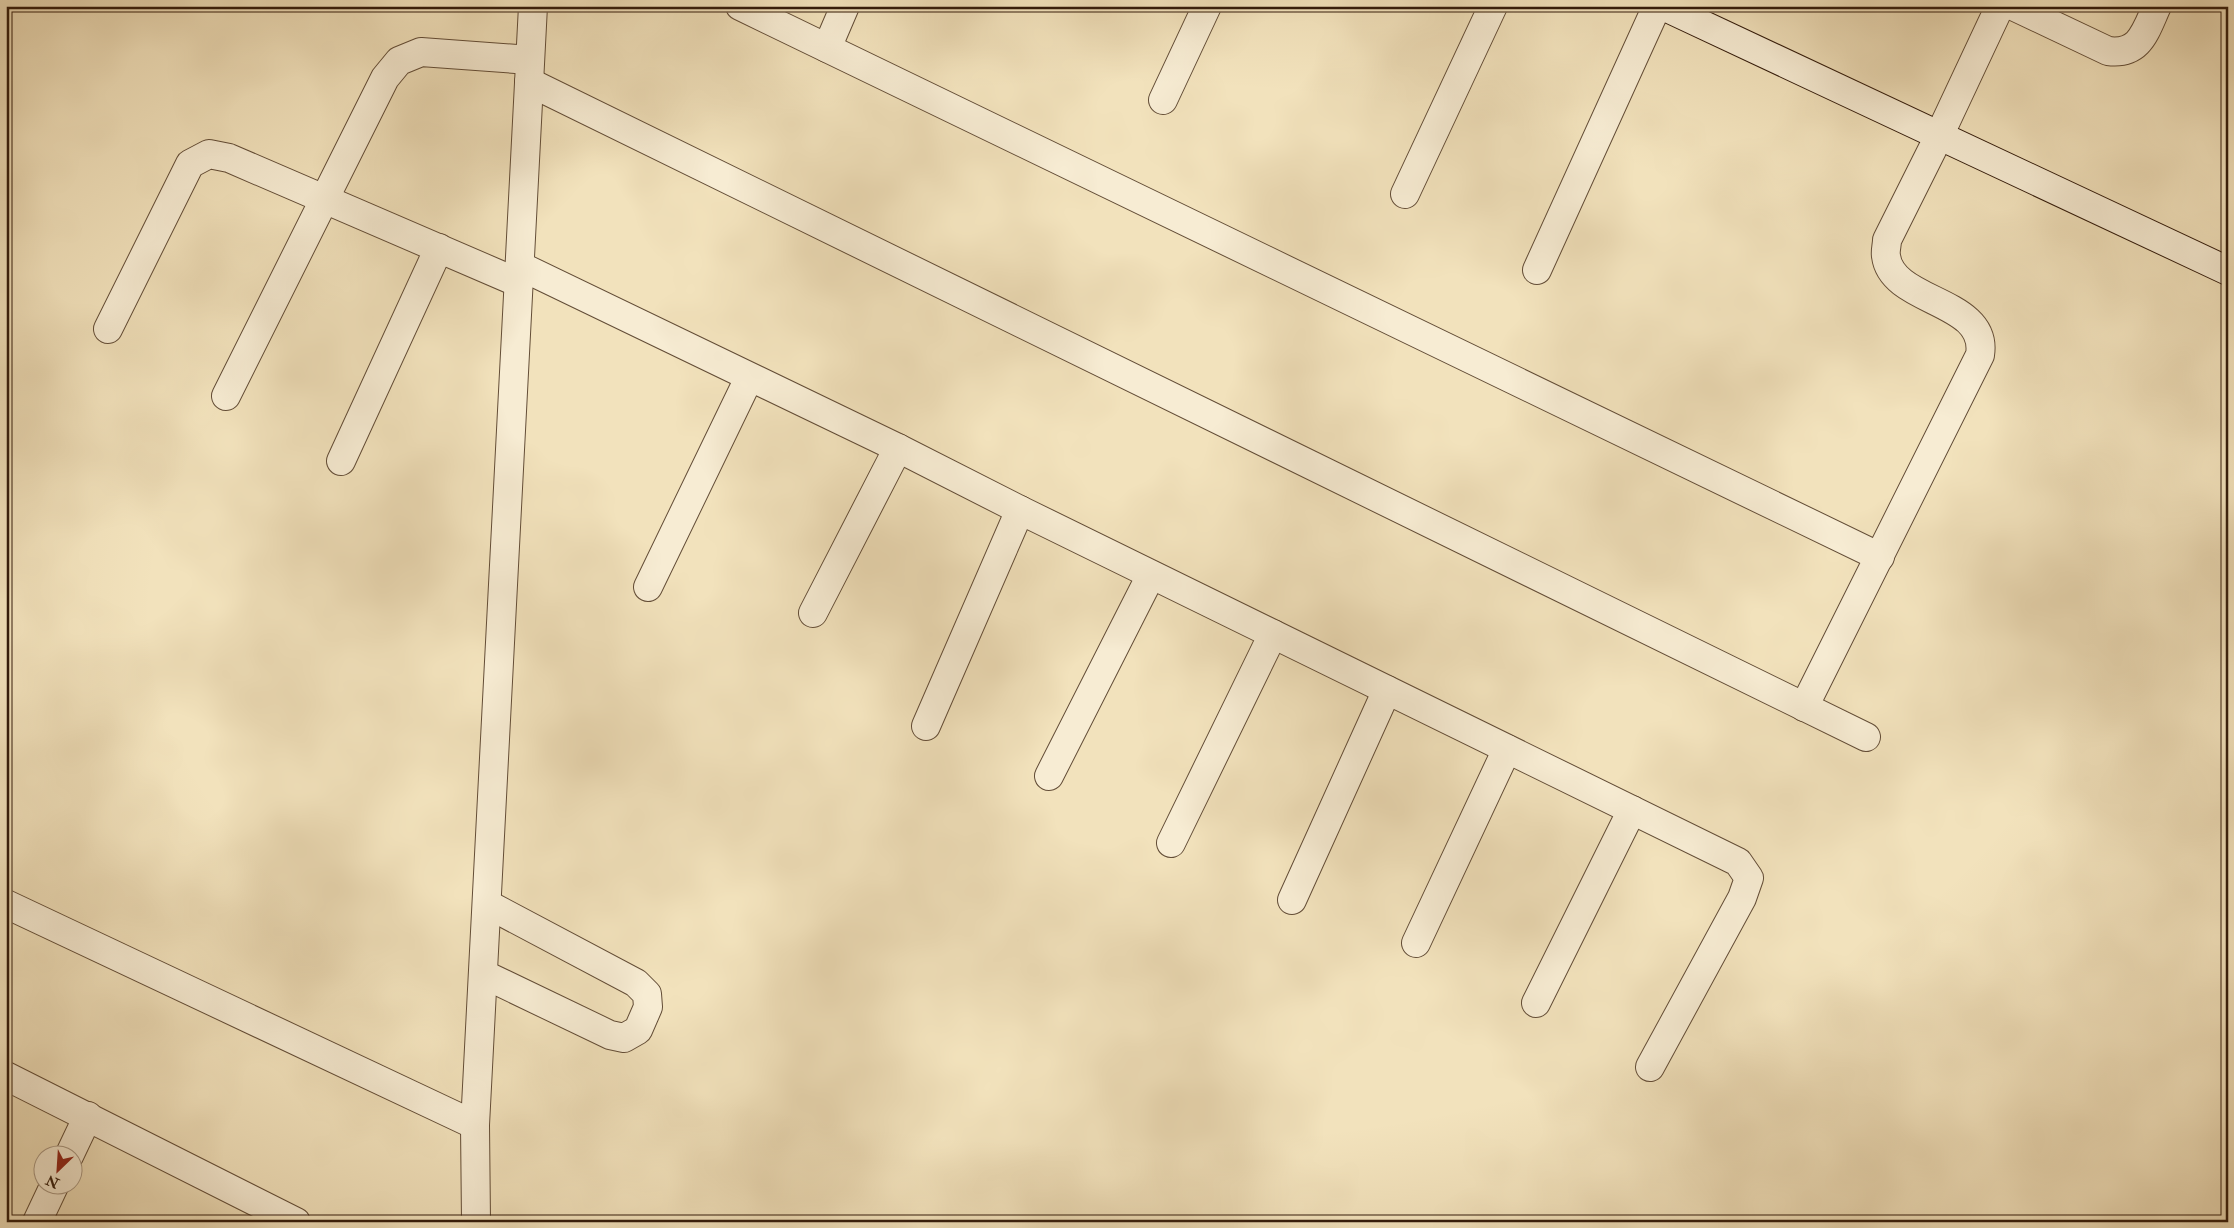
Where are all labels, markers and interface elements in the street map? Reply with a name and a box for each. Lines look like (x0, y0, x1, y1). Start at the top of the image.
north arrow (32, 1146, 82, 1196)
text: N (43, 1171, 63, 1192)

